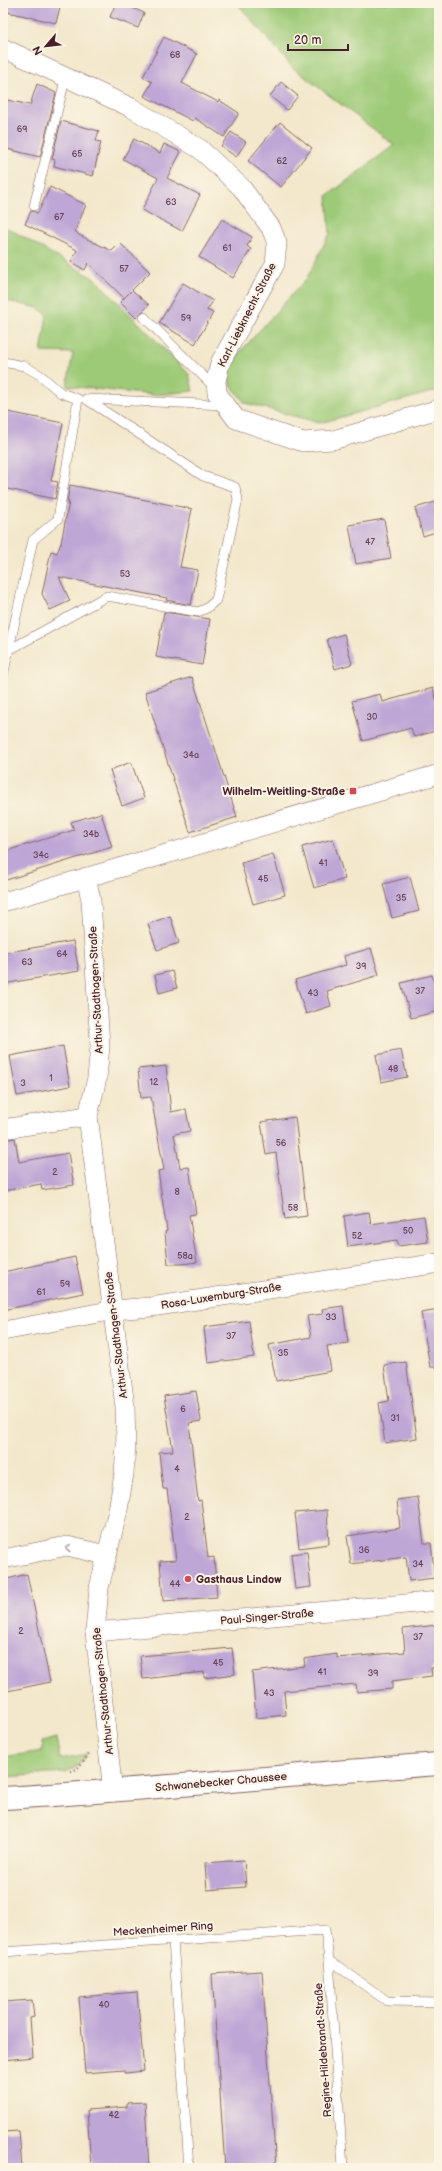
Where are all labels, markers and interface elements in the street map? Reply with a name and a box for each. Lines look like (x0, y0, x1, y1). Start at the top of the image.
north arrow (26, 26, 66, 66)
scale bar (288, 26, 348, 52)
text: 20 m (294, 33, 321, 48)
text: N (30, 44, 45, 57)
house number: 68 (170, 50, 180, 61)
house number: 69 (17, 124, 27, 135)
house number: 65 (72, 149, 82, 160)
house number: 62 (277, 156, 288, 167)
house number: 63 (165, 197, 177, 208)
house number: 67 (54, 212, 65, 223)
house number: 61 (223, 243, 231, 254)
street label: Karl-Liebknecht-Straße (215, 260, 279, 369)
house number: 57 (119, 264, 129, 275)
house number: 59 (181, 313, 191, 324)
house number: 47 (365, 537, 376, 548)
house number: 53 (120, 569, 131, 580)
house number: 30 (367, 712, 377, 723)
house number: 34a (183, 750, 199, 761)
place label: Wilhelm-Weitling-Straße (222, 785, 345, 798)
marker: Wilhelm-Weitling-Straße (348, 786, 358, 796)
house number: 34b (83, 829, 99, 840)
house number: 34c (33, 850, 49, 861)
house number: 41 (319, 858, 327, 869)
house number: 45 (258, 874, 268, 885)
house number: 35 (396, 893, 406, 904)
street label: Arthur-Stadthagen-Straße (86, 925, 106, 1054)
house number: 64 (57, 949, 68, 960)
house number: 63 (21, 957, 33, 968)
house number: 39 (356, 961, 366, 972)
house number: 37 (415, 986, 426, 997)
house number: 43 (307, 988, 319, 999)
house number: 48 (388, 1064, 398, 1075)
house number: 1 (49, 1073, 53, 1084)
house number: 12 (150, 1077, 159, 1088)
house number: 3 (20, 1078, 26, 1089)
house number: 56 (276, 1138, 287, 1149)
house number: 2 (52, 1167, 58, 1178)
house number: 8 (174, 1187, 180, 1198)
house number: 58 (288, 1203, 298, 1214)
house number: 50 (403, 1226, 413, 1237)
house number: 52 (352, 1231, 363, 1242)
house number: 58a (177, 1251, 193, 1262)
street label: Arthur-Stadthagen-Straße (102, 1270, 130, 1399)
house number: 59 (60, 1279, 70, 1290)
street label: Rosa-Luxemburg-Straße (160, 1280, 283, 1312)
house number: 61 (37, 1287, 45, 1298)
house number: 33 (325, 1312, 337, 1323)
house number: 37 (226, 1331, 237, 1342)
house number: 35 (278, 1348, 288, 1359)
house number: 6 (180, 1404, 186, 1415)
house number: 31 (390, 1413, 400, 1424)
house number: 4 (174, 1464, 180, 1475)
house number: 2 (184, 1512, 190, 1523)
one-way arrow (65, 1544, 71, 1552)
house number: 36 (358, 1545, 370, 1556)
house number: 34 (412, 1559, 424, 1570)
place label: Gasthaus Lindow (196, 1573, 282, 1586)
marker: Gasthaus Lindow (183, 1574, 193, 1584)
house number: 44 (170, 1579, 181, 1590)
street label: Paul-Singer-Straße (220, 1606, 315, 1628)
house number: 2 (18, 1626, 24, 1637)
street label: Arthur-Stadthagen-Straße (90, 1626, 116, 1755)
house number: 37 (413, 1632, 424, 1643)
house number: 45 (213, 1658, 223, 1669)
house number: 41 (318, 1667, 326, 1678)
house number: 39 (368, 1668, 378, 1679)
house number: 43 (263, 1688, 275, 1699)
street label: Schwanebecker Chaussee (155, 1770, 288, 1794)
street label: Meckenheimer Ring (112, 1919, 214, 1939)
street label: Regine-Hildebrandt-Straße (312, 1982, 334, 2118)
house number: 40 (99, 2000, 109, 2011)
house number: 42 (109, 2110, 120, 2121)

